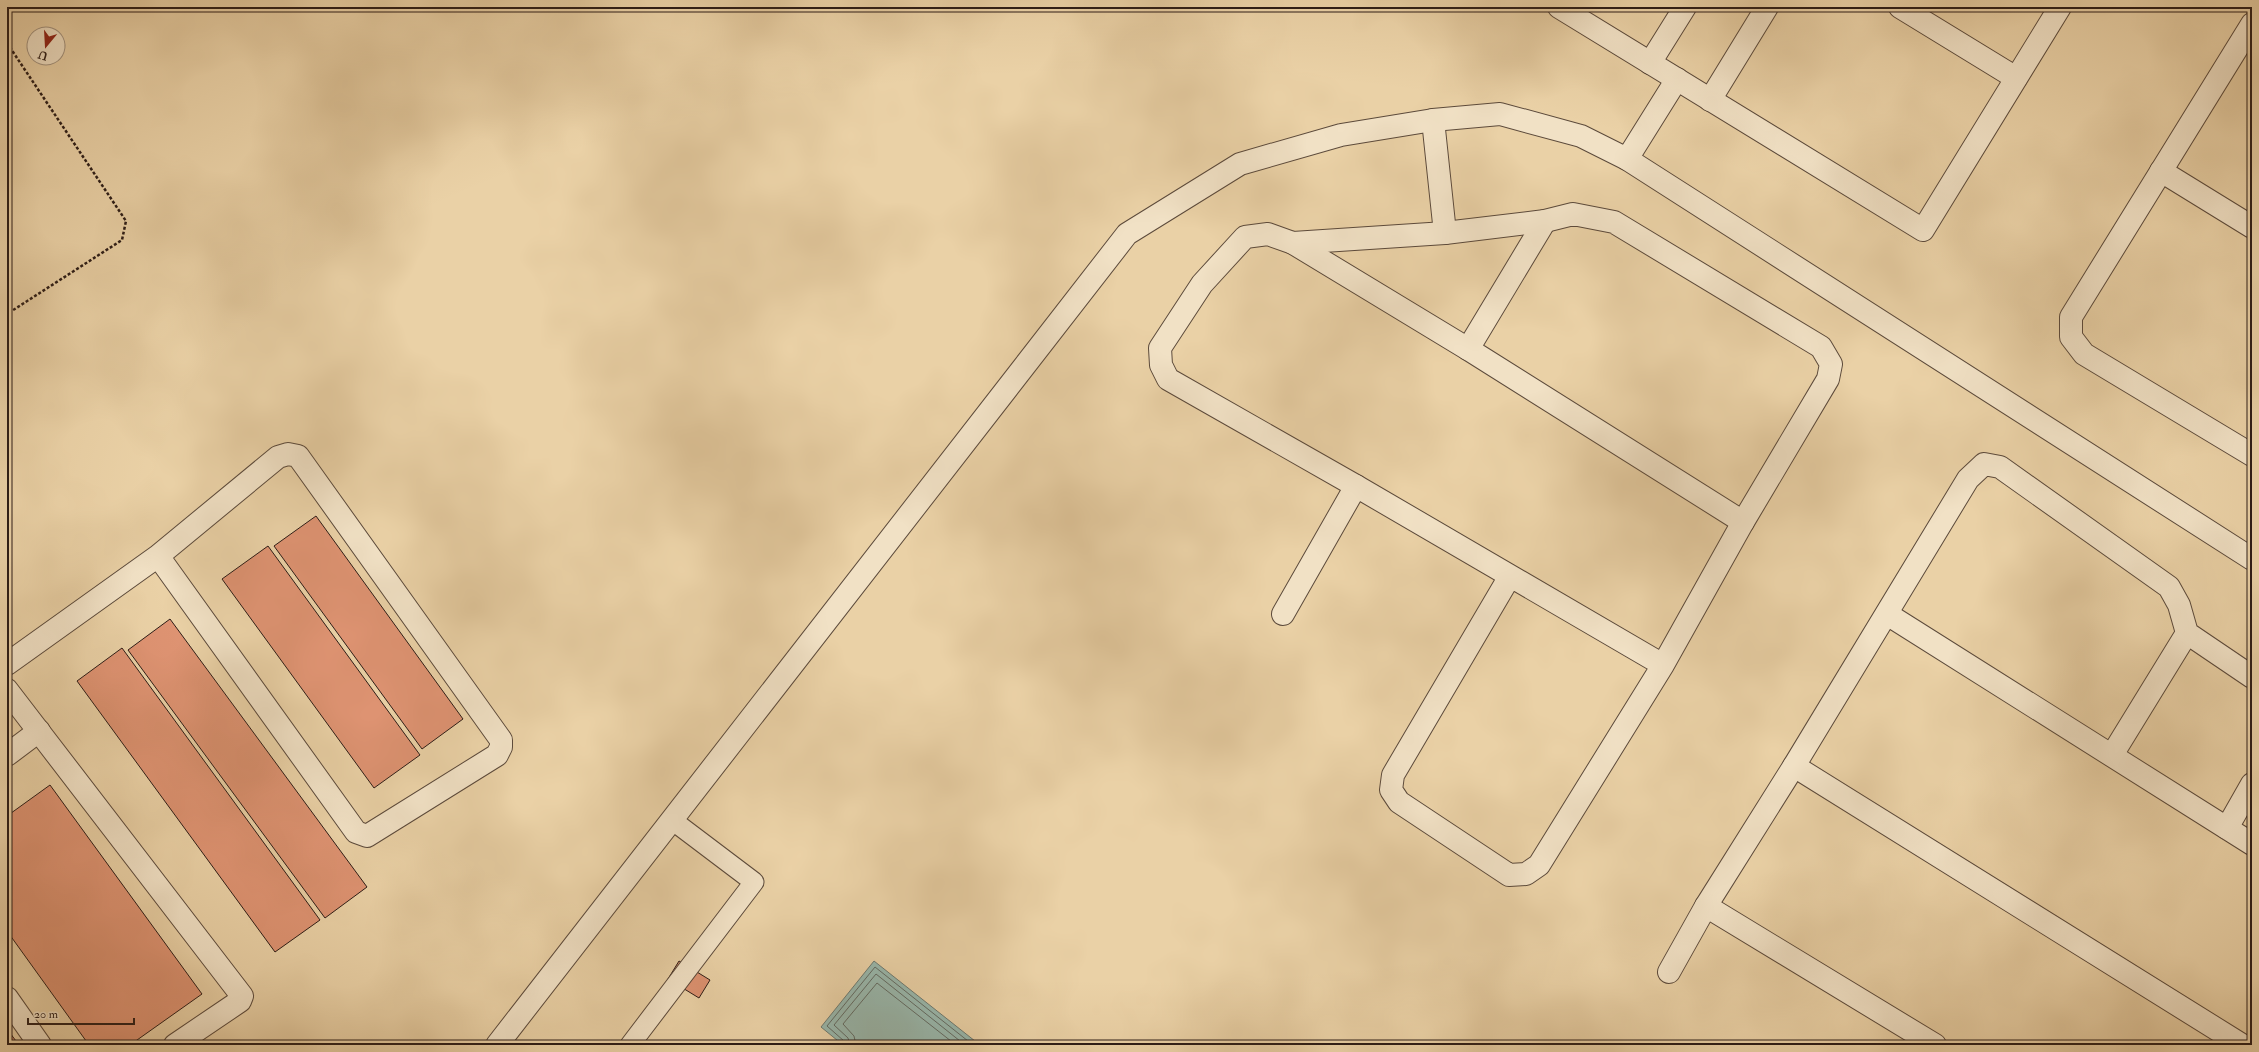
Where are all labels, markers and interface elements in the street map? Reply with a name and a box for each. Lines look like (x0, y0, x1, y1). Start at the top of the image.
north arrow (26, 26, 66, 66)
text: U (36, 47, 49, 63)
scale bar (28, 1000, 134, 1026)
text: 20 m (34, 1007, 59, 1022)

